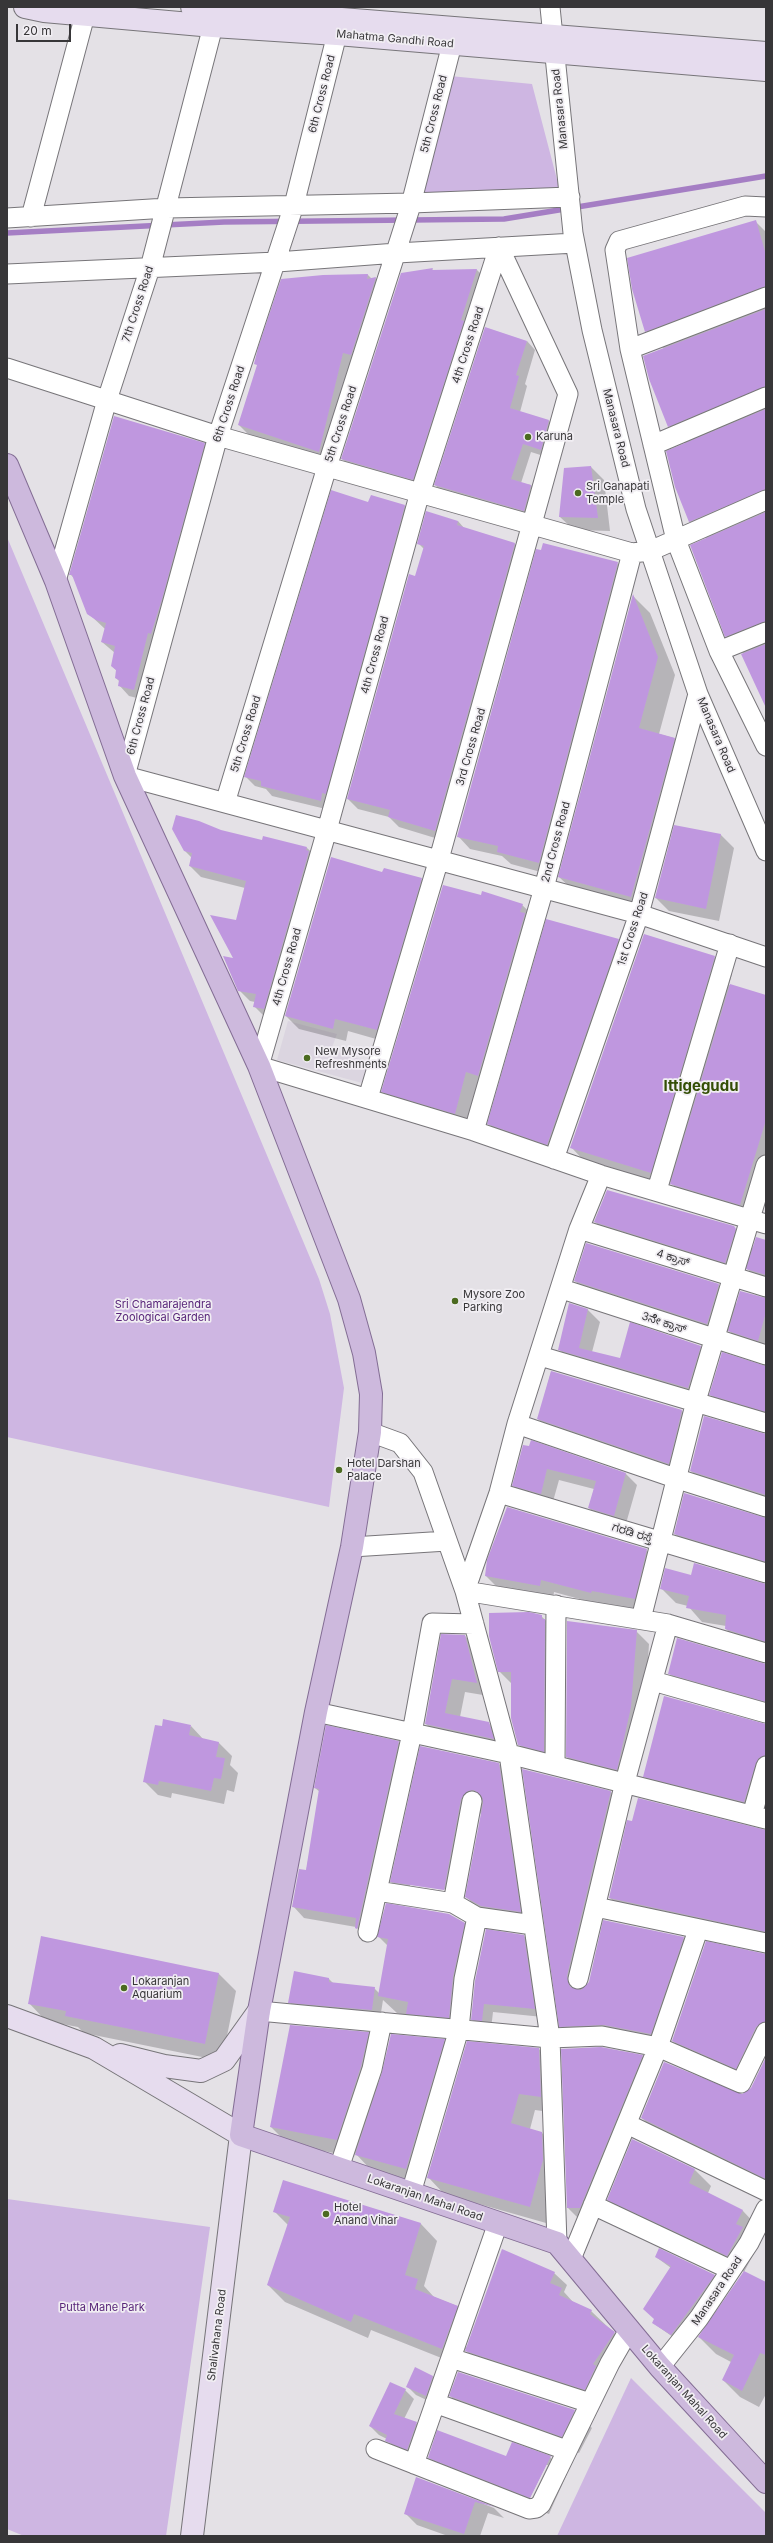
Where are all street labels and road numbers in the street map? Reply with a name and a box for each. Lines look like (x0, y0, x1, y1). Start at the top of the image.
street label: Mahatma Gandhi Road (336, 27, 454, 51)
street label: 6th Cross Road (306, 54, 338, 134)
street label: Manasara Road (549, 68, 571, 150)
street label: 5th Cross Road (418, 74, 450, 154)
street label: 7th Cross Road (119, 264, 157, 344)
street label: 4th Cross Road (449, 305, 487, 385)
street label: 6th Cross Road (210, 364, 248, 444)
street label: 5th Cross Road (322, 384, 360, 464)
street label: Manasara Road (600, 387, 632, 469)
street label: 4th Cross Road (358, 615, 392, 695)
street label: 6th Cross Road (124, 676, 158, 756)
street label: 5th Cross Road (228, 694, 264, 774)
street label: Manasara Road (694, 695, 738, 775)
street label: 3rd Cross Road (454, 707, 488, 787)
street label: 2nd Cross Road (539, 800, 573, 884)
street label: 1st Cross Road (615, 890, 651, 968)
street label: 4th Cross Road (270, 927, 304, 1007)
street label: 4 ಕ್ರಾಸ್ (655, 1247, 691, 1269)
street label: 3ನೆೇ ಕ್ರಾಸ್ (640, 1310, 688, 1336)
street label: ಗರಡಿ ರಸ್ತೆ (610, 1521, 654, 1545)
street label: Lokaranjan Mahal Road (365, 2172, 485, 2224)
street label: Manasara Road (689, 2254, 745, 2328)
street label: Shalivahana Road (205, 2288, 229, 2382)
street label: Lokaranjan Mahal Road (638, 2342, 730, 2442)

